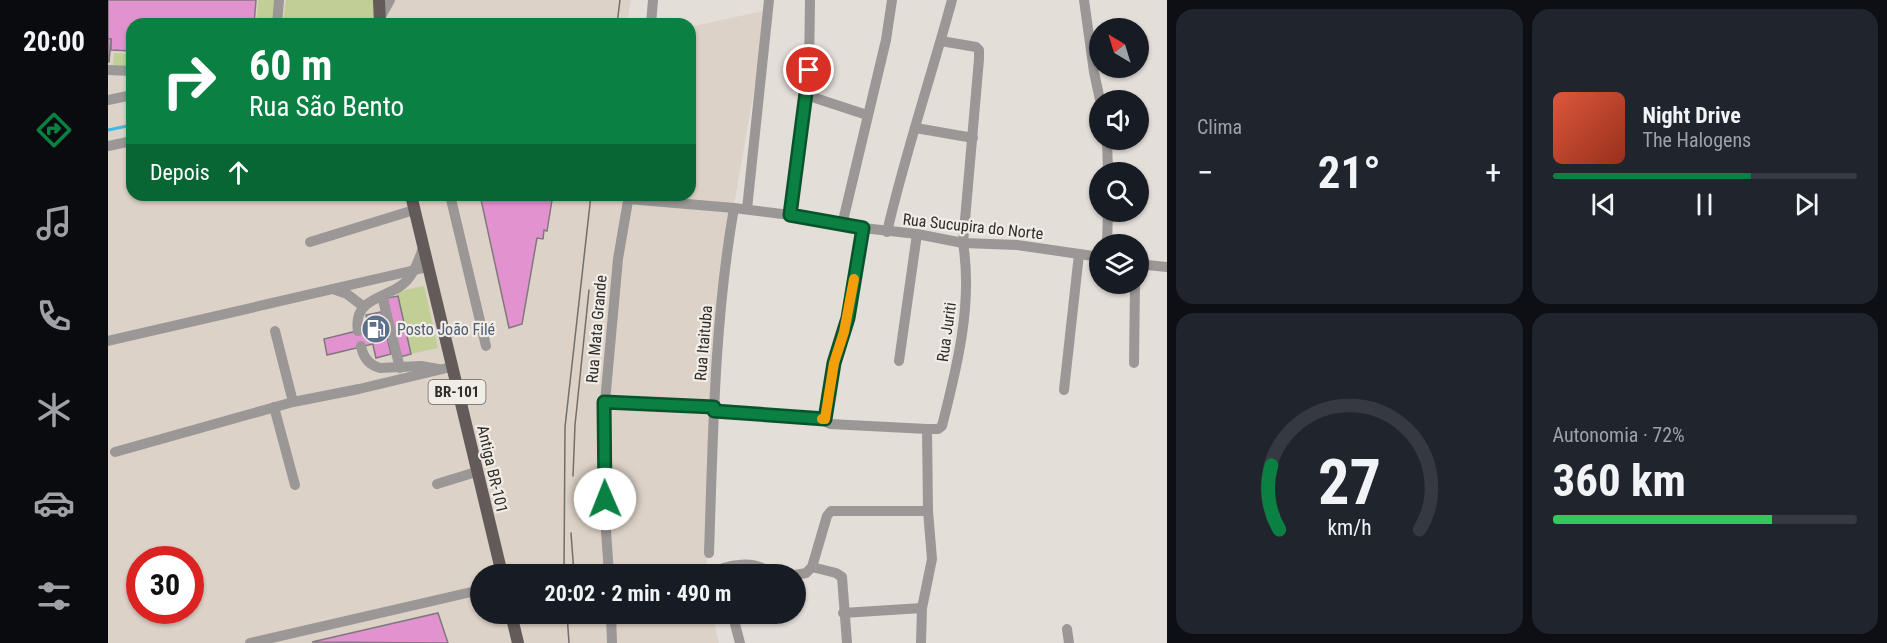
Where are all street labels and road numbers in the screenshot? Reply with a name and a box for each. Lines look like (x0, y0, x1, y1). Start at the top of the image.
street label: Rua Sucupira do Norte (902, 210, 1044, 243)
street label: Rua Mata Grande (582, 274, 611, 384)
street label: Rua Juriti (933, 301, 960, 363)
street label: Rua Itaituba (691, 305, 716, 382)
road number: BR-101 (428, 380, 486, 404)
street label: Antiga BR-101 (473, 423, 512, 515)

